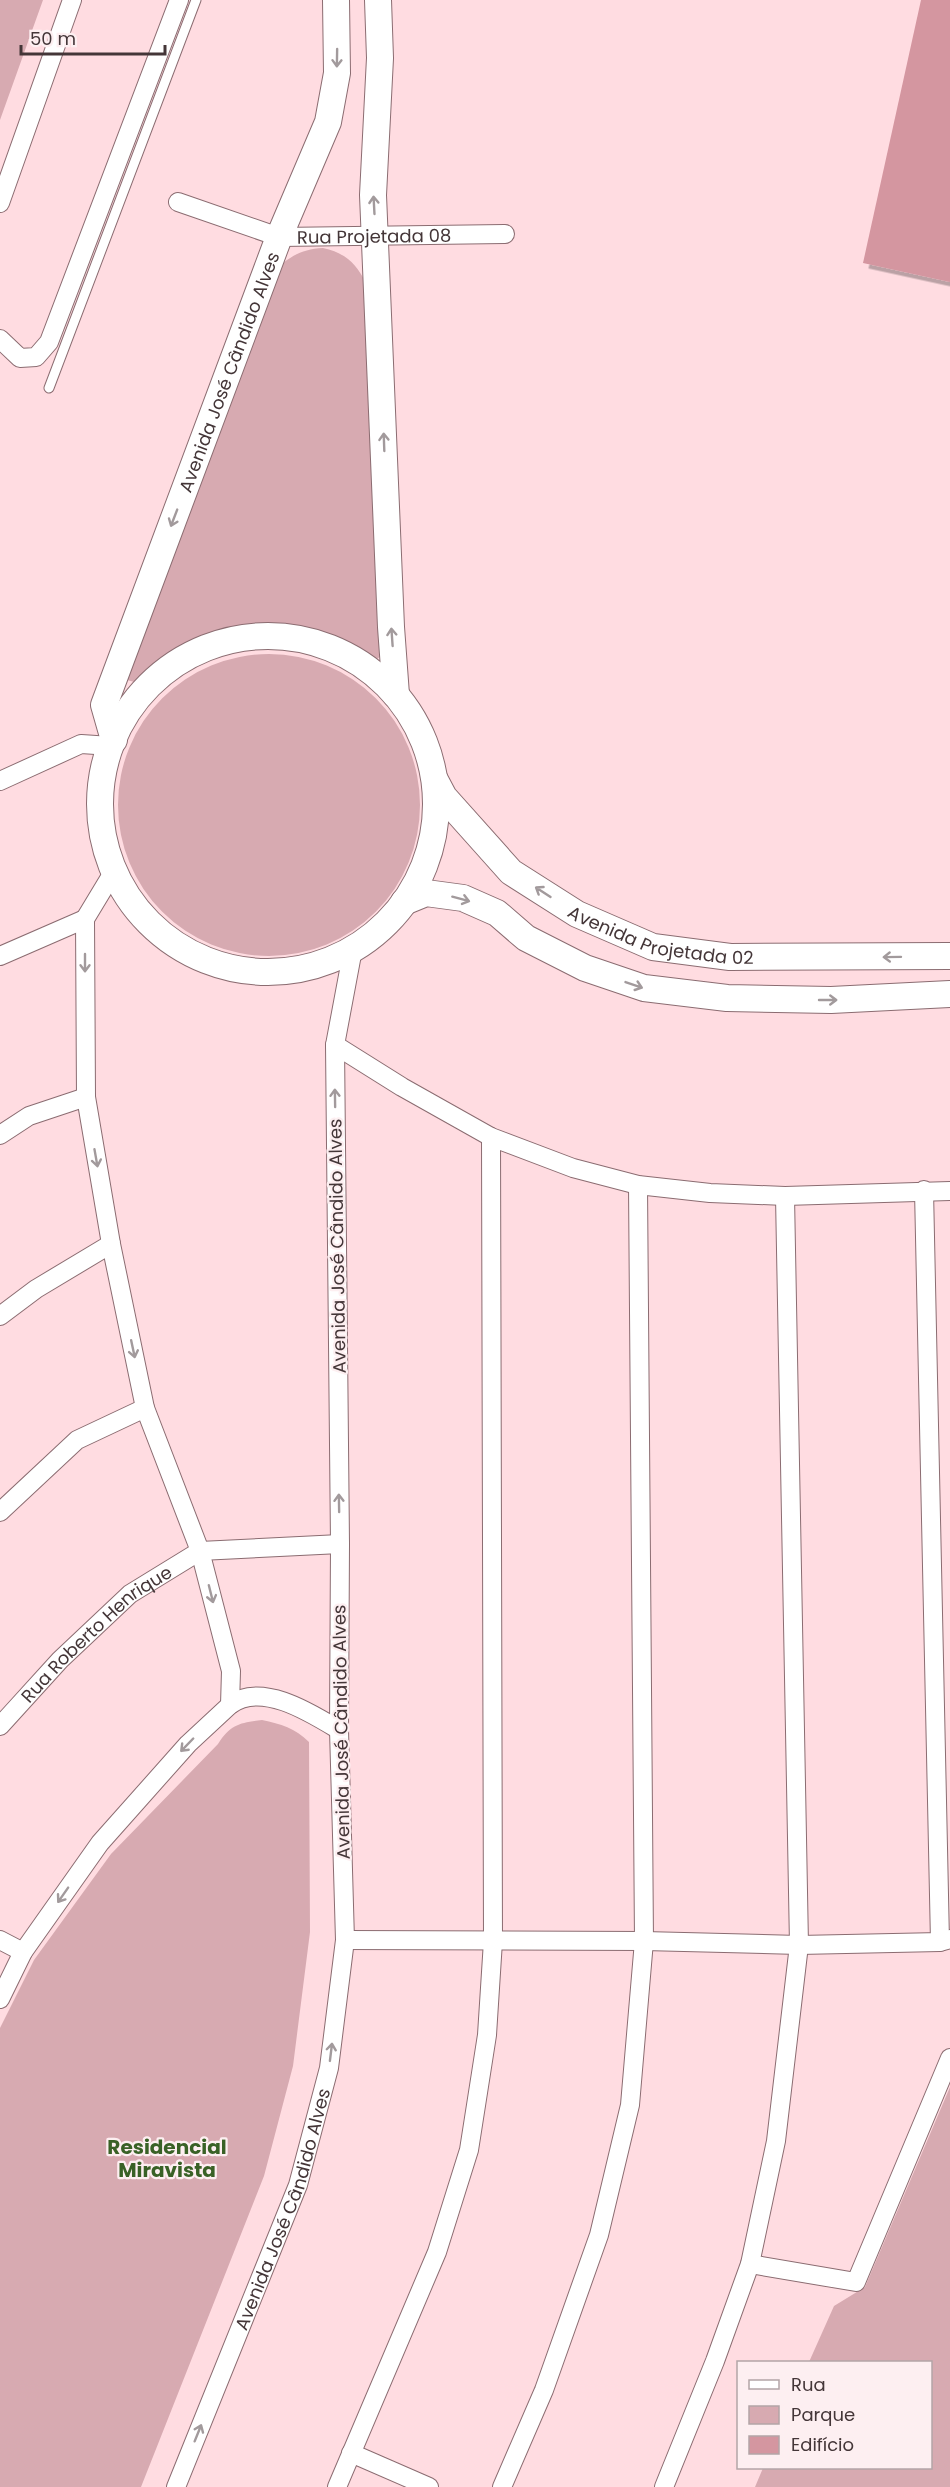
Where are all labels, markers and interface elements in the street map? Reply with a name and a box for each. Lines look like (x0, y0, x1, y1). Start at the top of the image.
scale bar (21, 18, 165, 56)
text: 50 m (30, 26, 76, 51)
one-way arrow (332, 48, 343, 68)
one-way arrow (368, 196, 379, 216)
street label: Rua Projetada 08 (297, 222, 451, 249)
street label: Avenida José Cândido Alves (172, 248, 285, 496)
one-way arrow (378, 432, 389, 452)
one-way arrow (168, 508, 179, 527)
one-way arrow (386, 627, 397, 647)
one-way arrow (535, 886, 551, 898)
one-way arrow (451, 894, 470, 905)
street label: Avenida Projetada 02 (563, 899, 754, 970)
one-way arrow (882, 951, 902, 963)
one-way arrow (79, 953, 91, 973)
one-way arrow (624, 980, 643, 991)
one-way arrow (817, 994, 837, 1006)
one-way arrow (330, 1089, 341, 1109)
street label: Avenida José Cândido Alves (322, 1118, 352, 1374)
one-way arrow (91, 1147, 102, 1167)
one-way arrow (127, 1339, 139, 1358)
one-way arrow (333, 1494, 345, 1514)
street label: Rua Roberto Henrique (15, 1559, 176, 1708)
one-way arrow (206, 1584, 218, 1603)
street label: Avenida José Cândido Alves (326, 1604, 356, 1860)
one-way arrow (180, 1738, 195, 1753)
one-way arrow (57, 1887, 69, 1903)
one-way arrow (326, 2042, 337, 2062)
street label: Avenida José Cândido Alves (228, 2085, 336, 2334)
district label: Residencial Miravista (107, 2133, 227, 2184)
legend (737, 2361, 932, 2469)
text: Rua (791, 2372, 826, 2397)
text: Parque (791, 2402, 855, 2427)
one-way arrow (193, 2424, 204, 2443)
text: Edifício (791, 2432, 854, 2457)

